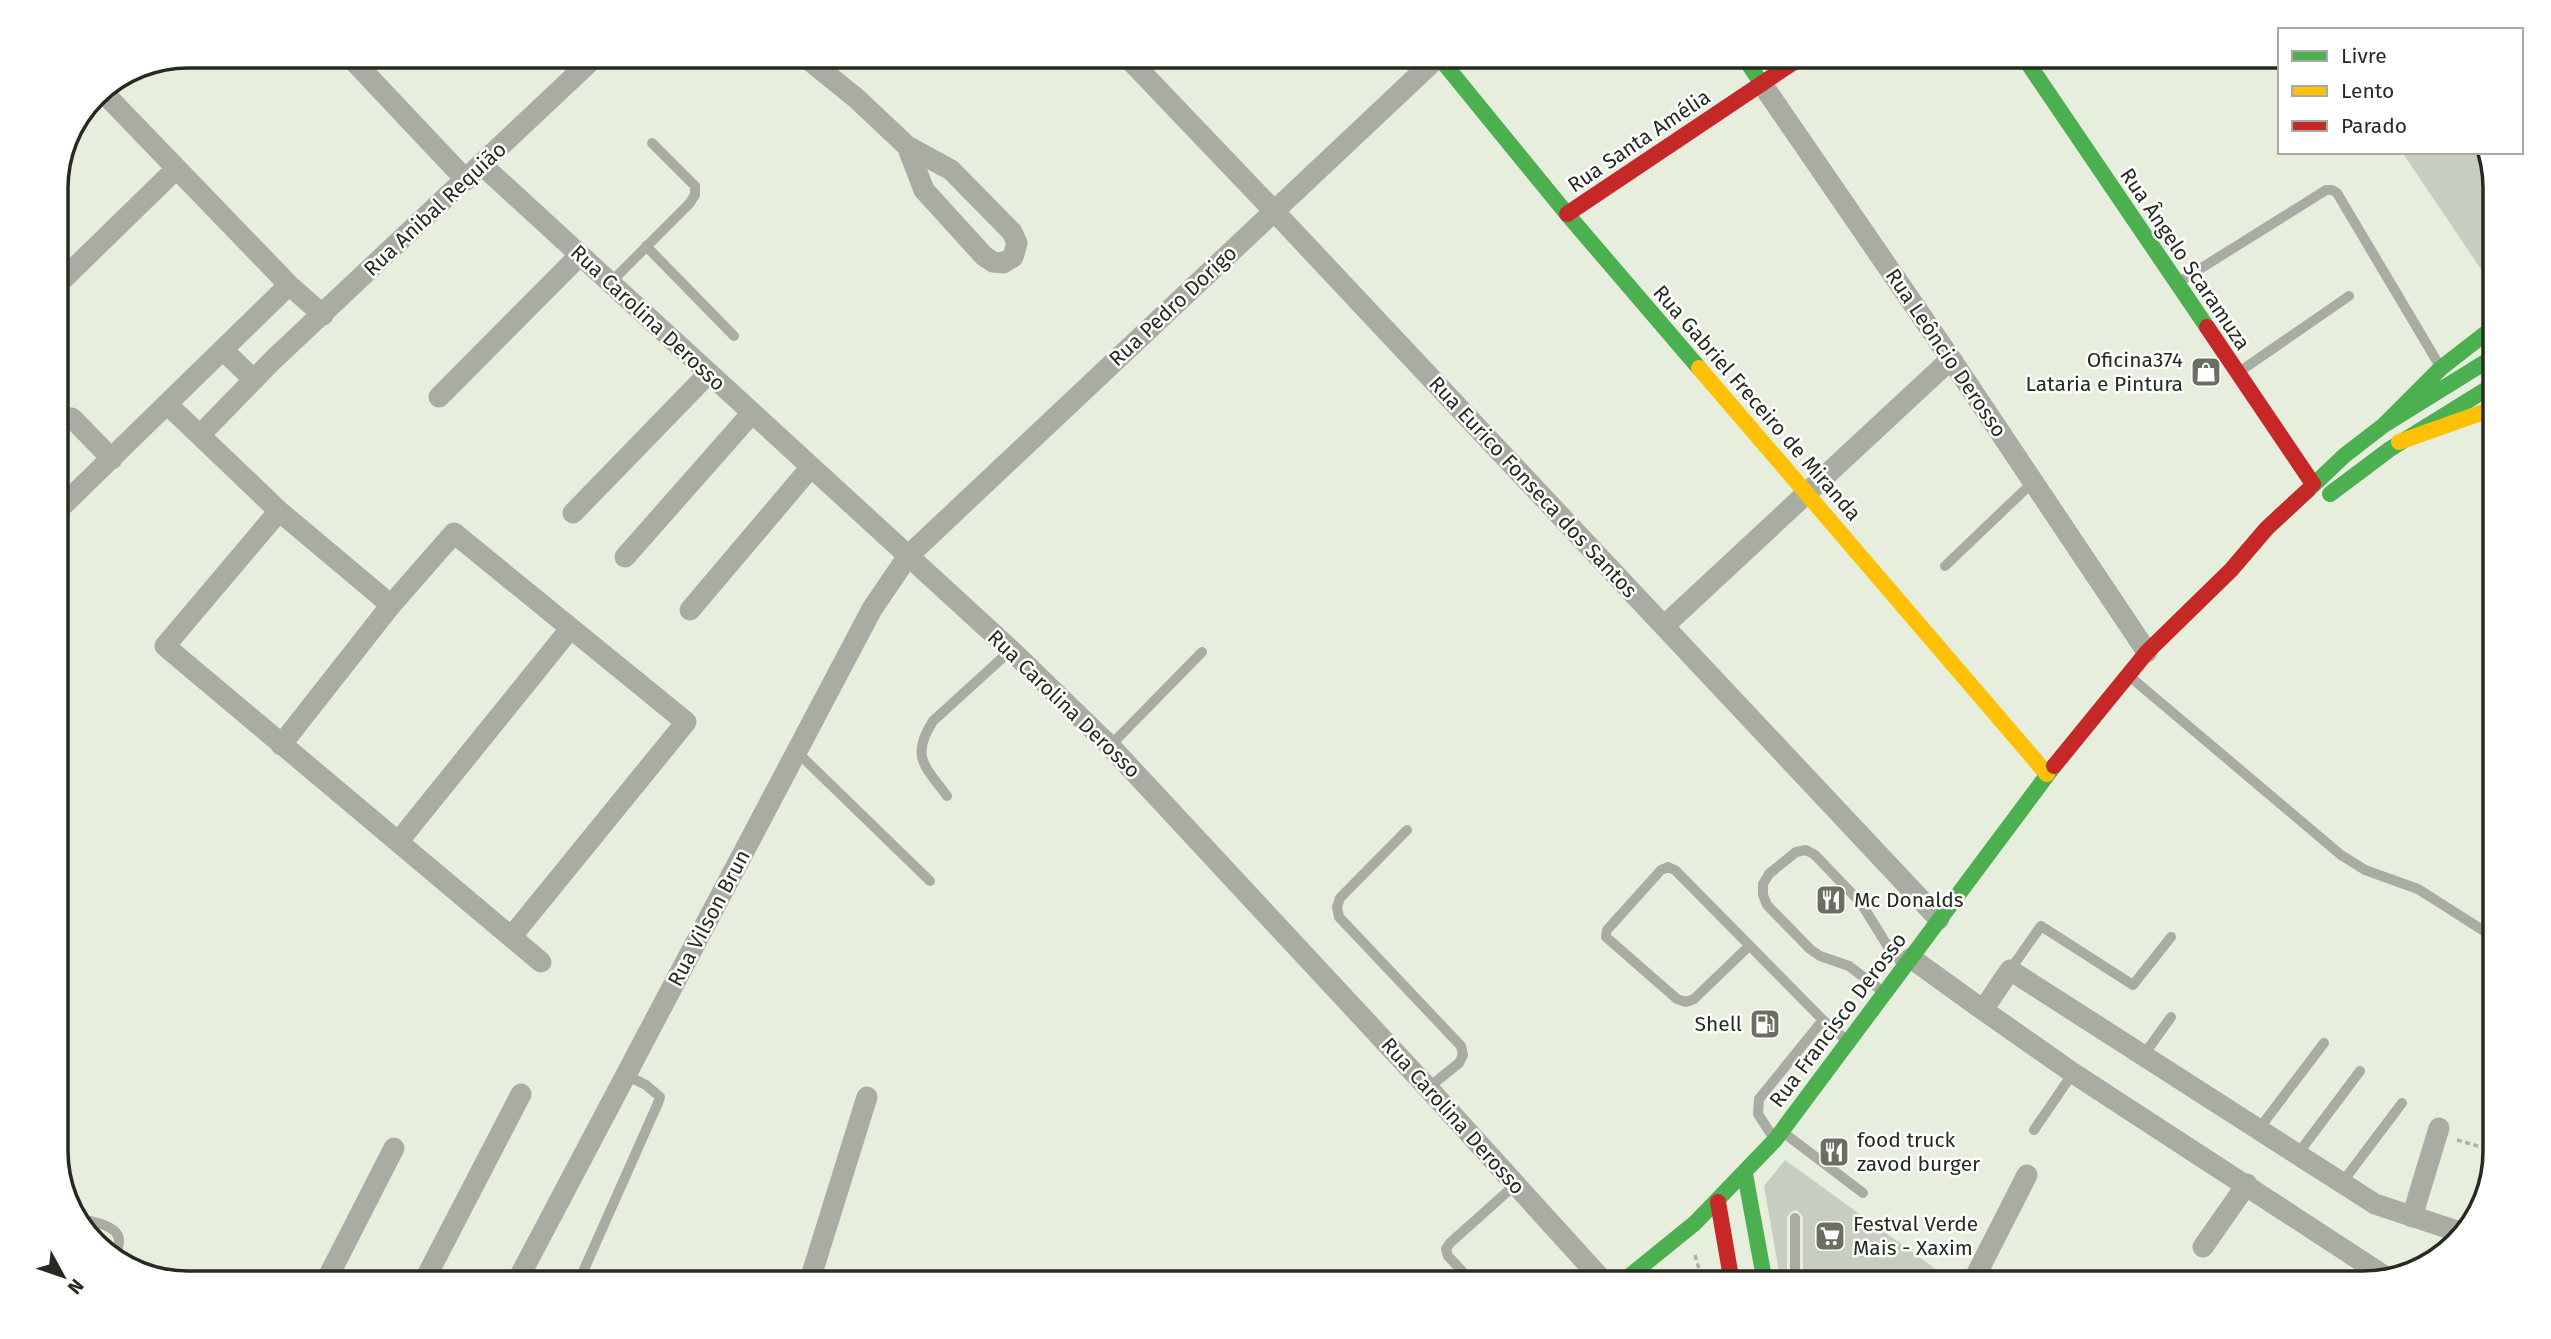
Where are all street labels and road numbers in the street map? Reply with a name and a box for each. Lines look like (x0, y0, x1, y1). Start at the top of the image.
street label: Rua Santa Amélia (1563, 84, 1715, 198)
street label: Rua Anibal Requião (358, 136, 512, 282)
street label: Rua Ângelo Scaramuza (2114, 163, 2256, 355)
street label: Rua Carolina Derosso (565, 239, 731, 397)
street label: Rua Pedro Dorigo (1104, 240, 1242, 372)
street label: Rua Leôncio Derosso (1880, 264, 2012, 442)
street label: Rua Gabriel Freceiro de Miranda (1647, 280, 1867, 526)
street label: Rua Eurico Fonseca dos Santos (1423, 371, 1643, 603)
street label: Rua Carolina Derosso (982, 624, 1146, 784)
street label: Rua Vilson Brun (662, 845, 756, 991)
street label: Rua Francisco Derosso (1764, 927, 1912, 1113)
street label: Rua Carolina Derosso (1376, 1032, 1530, 1200)

